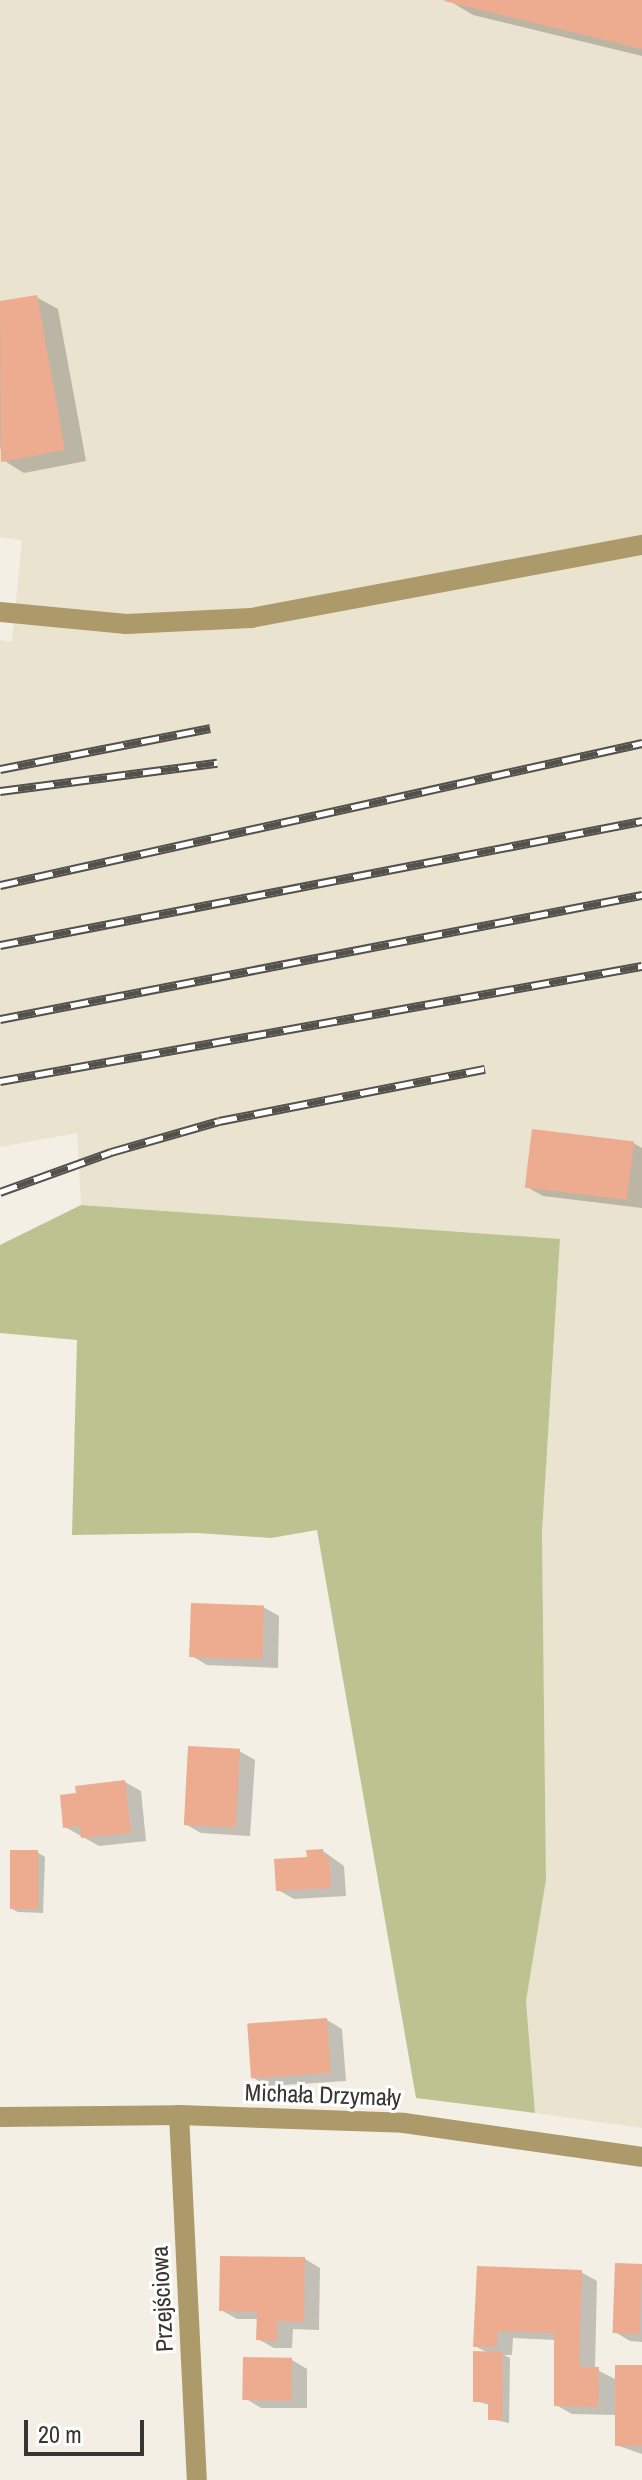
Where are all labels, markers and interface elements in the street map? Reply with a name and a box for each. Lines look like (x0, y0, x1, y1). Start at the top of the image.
street label: Michała Drzymały (244, 2078, 402, 2112)
street label: Przejściowa (145, 2245, 179, 2353)
scale bar (28, 2404, 148, 2454)
text: 20 m (38, 2418, 82, 2450)

